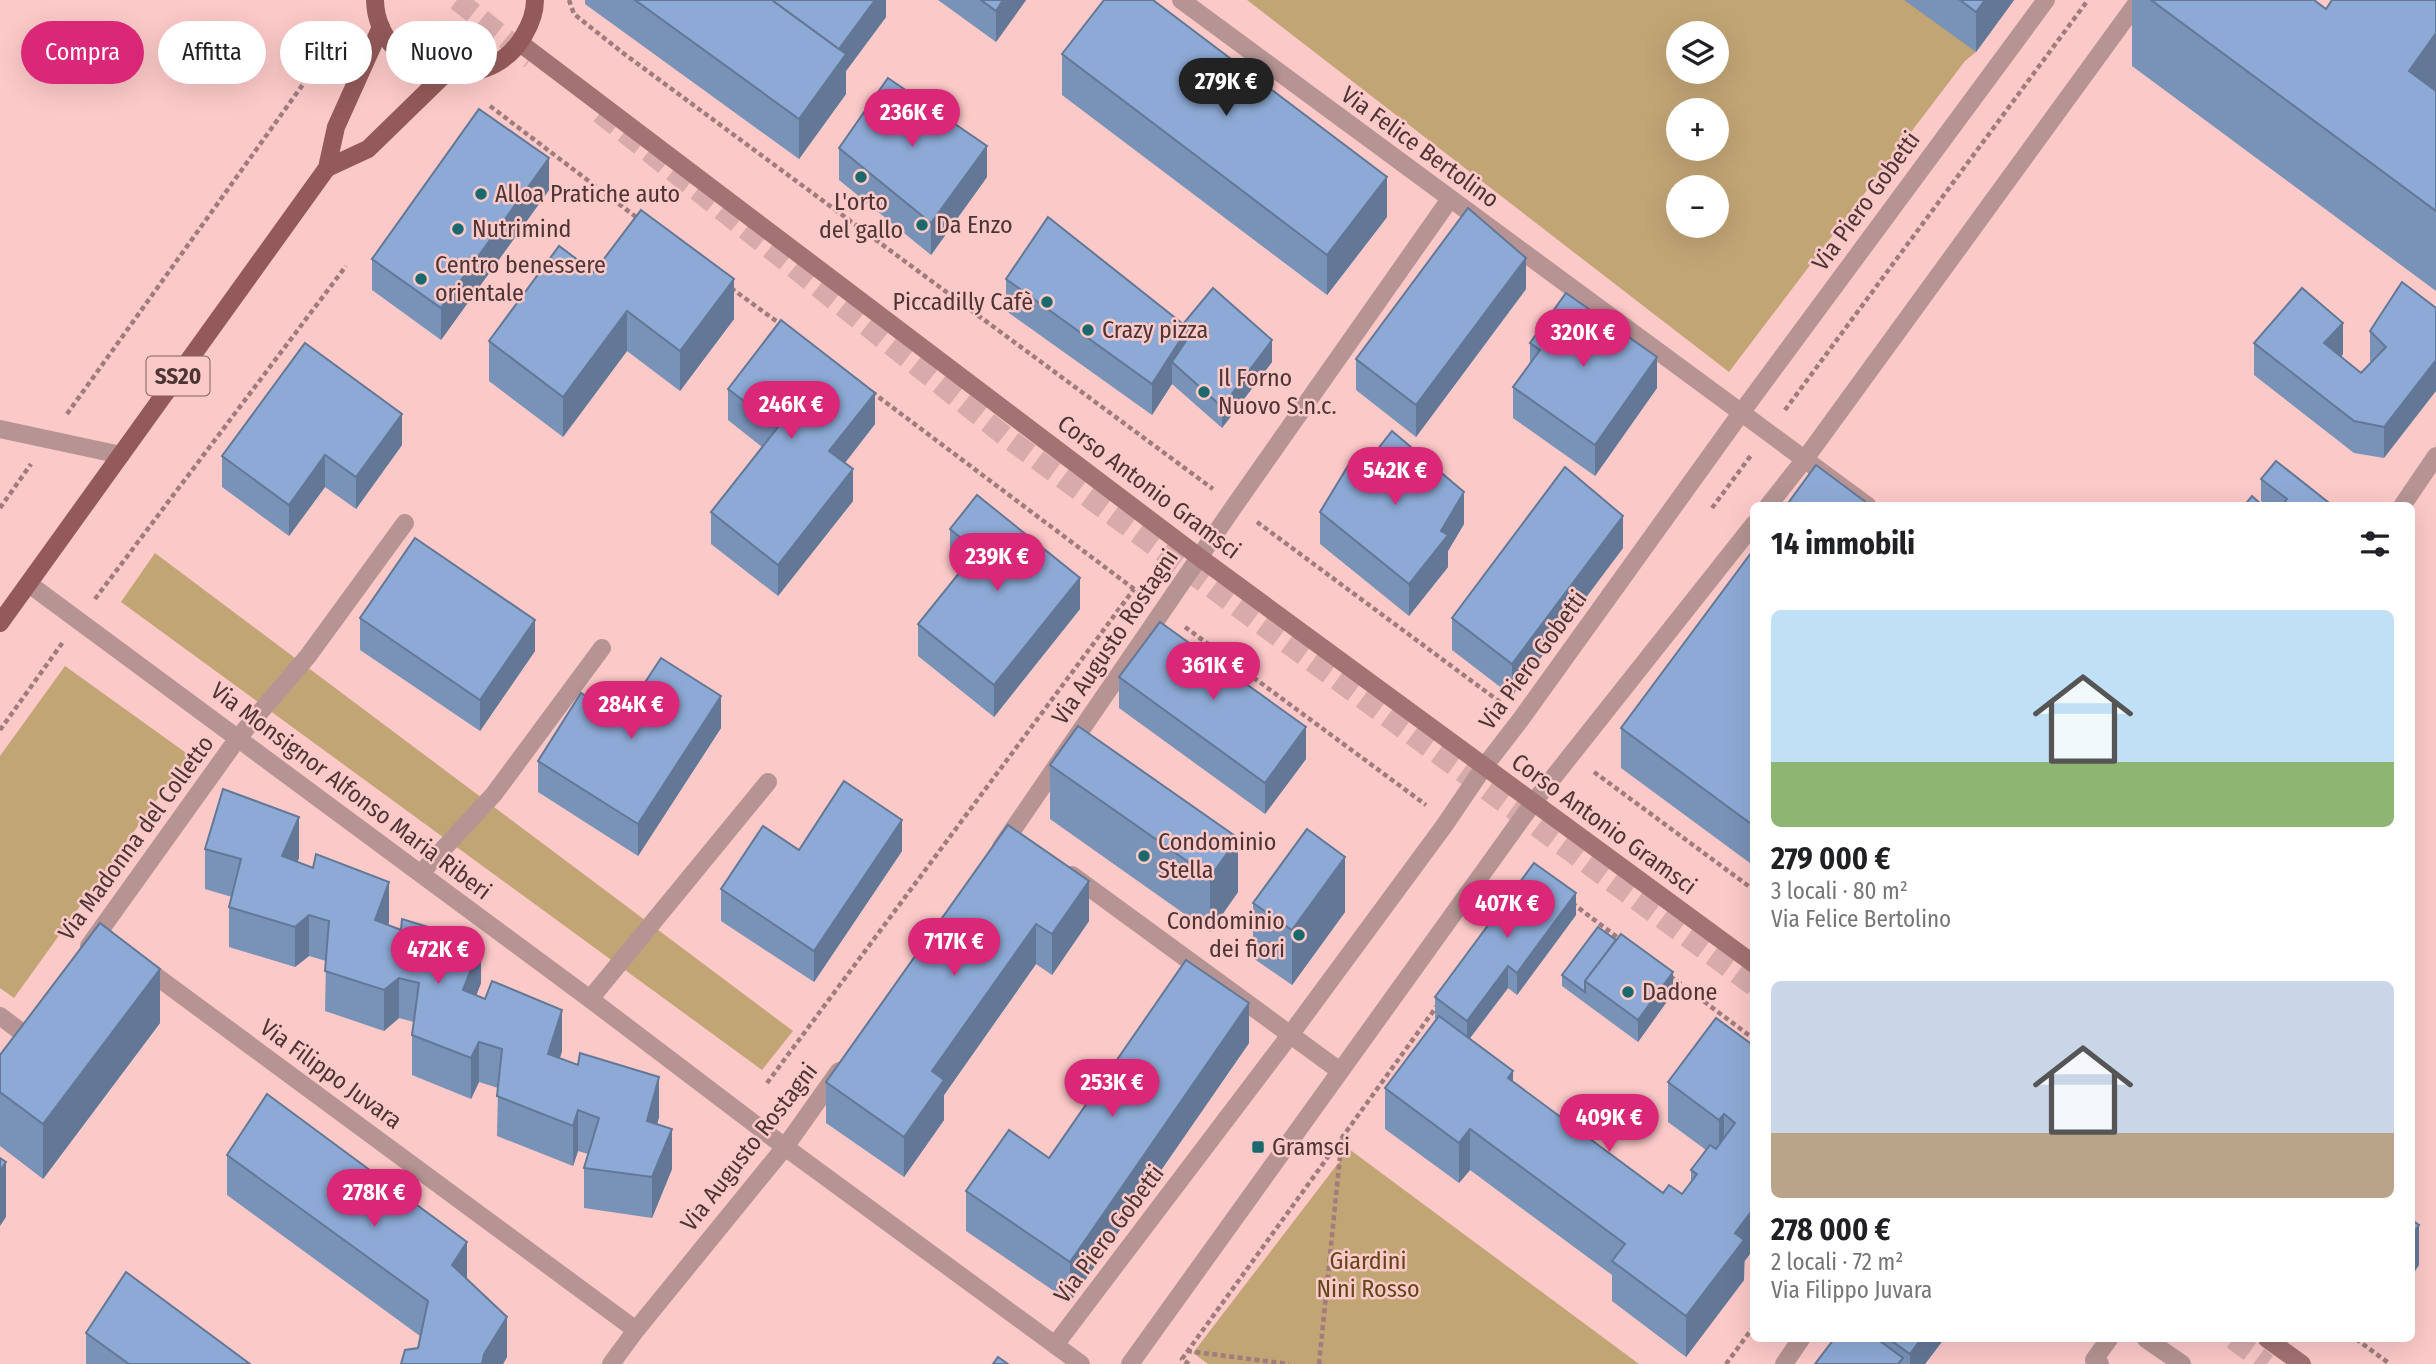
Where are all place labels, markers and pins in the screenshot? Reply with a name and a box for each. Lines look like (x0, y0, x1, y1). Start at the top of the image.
pin: 279K € (1169, 58, 1283, 118)
pin: 236K € (855, 90, 969, 149)
marker: L'orto del gallo (853, 169, 869, 185)
place label: Alloa Pratiche auto (495, 180, 680, 208)
marker: Alloa Pratiche auto (473, 186, 489, 202)
place label: L'orto del gallo (819, 188, 903, 244)
place label: Da Enzo (936, 211, 1013, 239)
place label: Nutrimind (472, 215, 571, 243)
marker: Da Enzo (914, 217, 930, 233)
marker: Nutrimind (450, 221, 466, 237)
place label: Centro benessere orientale (435, 251, 606, 307)
marker: Centro benessere orientale (413, 271, 429, 287)
place label: Piccadilly Cafè (892, 288, 1033, 316)
marker: Piccadilly Cafè (1039, 294, 1055, 310)
pin: 320K € (1526, 310, 1640, 369)
place label: Crazy pizza (1102, 316, 1208, 344)
marker: Crazy pizza (1080, 322, 1096, 338)
place label: Il Forno Nuovo S.n.c. (1218, 364, 1337, 420)
pin: 246K € (734, 382, 848, 441)
marker: Il Forno Nuovo S.n.c. (1196, 384, 1212, 400)
pin: 542K € (1338, 448, 1452, 507)
pin: 239K € (940, 534, 1054, 593)
pin: 361K € (1156, 642, 1270, 702)
pin: 284K € (574, 682, 688, 741)
place label: Condominio Stella (1158, 828, 1276, 884)
marker: Condominio Stella (1136, 848, 1152, 864)
pin: 407K € (1450, 880, 1564, 940)
place label: Condominio dei fiori (1167, 907, 1285, 963)
pin: 717K € (897, 918, 1011, 978)
pin: 472K € (381, 926, 495, 986)
marker: Condominio dei fiori (1291, 927, 1307, 943)
place label: Dadone (1642, 978, 1717, 1006)
marker: Dadone (1620, 984, 1636, 1000)
pin: 253K € (1055, 1060, 1169, 1119)
pin: 409K € (1552, 1094, 1666, 1154)
place label: Gramsci (1272, 1133, 1350, 1161)
marker: Gramsci (1250, 1139, 1266, 1155)
pin: 278K € (317, 1170, 431, 1229)

